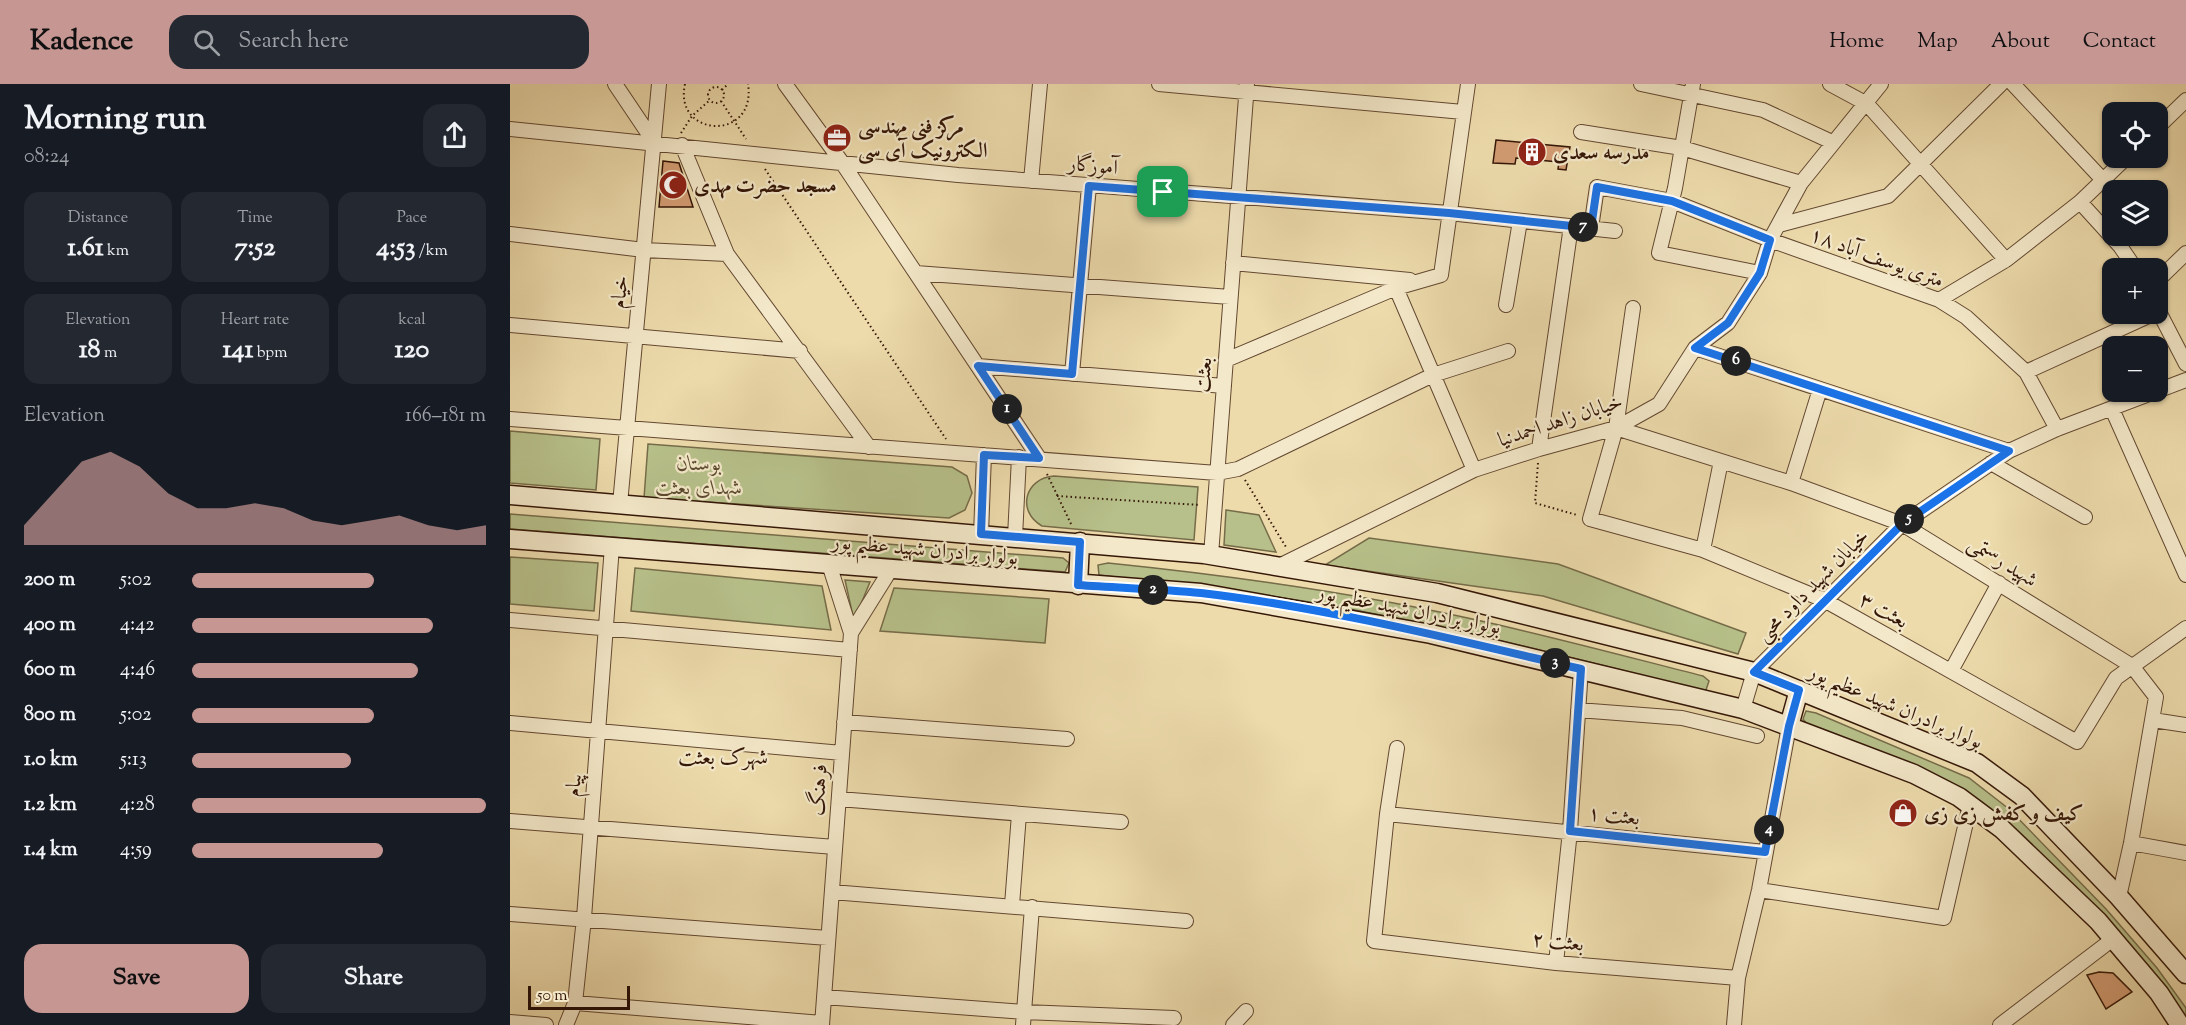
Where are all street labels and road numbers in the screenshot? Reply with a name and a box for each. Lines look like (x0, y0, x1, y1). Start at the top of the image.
street label: آموزگار (1065, 150, 1121, 184)
street label: ۱۸ متری یوسف آباد (1805, 221, 1948, 297)
street label: خیام (604, 274, 639, 310)
street label: بعثت (1189, 356, 1221, 394)
street label: خیابان زاهد احمدنیا (1494, 388, 1627, 456)
street label: خیابان شهید داود محبی (1750, 523, 1877, 650)
street label: بولوار برادران شهید عظیم‌ پور (828, 528, 1019, 578)
street label: شهید رستمی (1961, 530, 2043, 596)
street label: بولوار برادران شهید عظیم‌ پور (1311, 578, 1503, 647)
street label: بعثت ۳ (1853, 586, 1913, 638)
street label: بولوار برادران شهید عظیم‌ پور (1800, 657, 1987, 762)
street label: فرهنگ (803, 763, 837, 817)
street label: پیام (559, 772, 592, 799)
street label: بعثت ۱ (1586, 799, 1641, 835)
street label: بعثت ۲ (1530, 925, 1585, 961)

